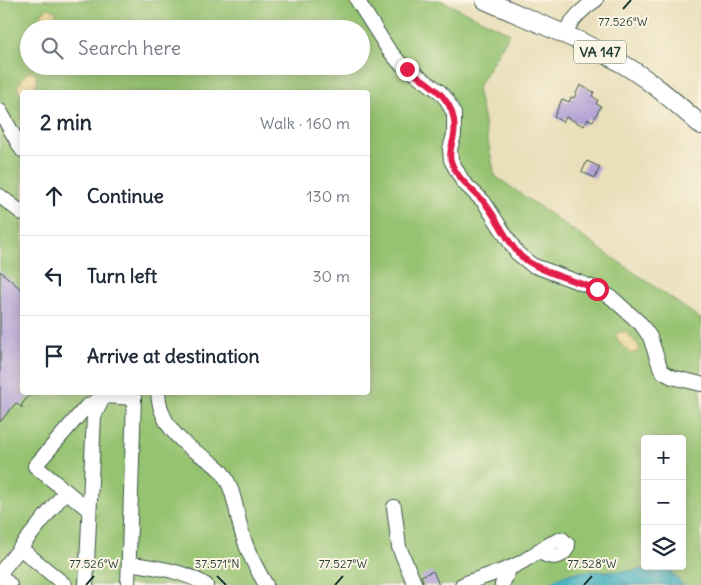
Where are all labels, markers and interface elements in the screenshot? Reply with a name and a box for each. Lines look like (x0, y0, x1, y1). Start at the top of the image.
text: 77.526°W (598, 14, 648, 29)
search box (20, 20, 370, 75)
icon: search (38, 34, 66, 62)
text: Search here (78, 36, 181, 60)
road number: VA 147 (574, 41, 626, 64)
route end (396, 58, 419, 81)
text: 2 min (40, 109, 92, 136)
text: Walk · 160 m (260, 113, 350, 133)
icon: ahead (40, 182, 68, 210)
text: Continue (87, 184, 164, 208)
text: 130 m (306, 186, 350, 206)
icon: left (40, 262, 68, 290)
text: Turn left (87, 264, 157, 288)
text: 30 m (313, 266, 350, 286)
route start (586, 278, 609, 301)
icon: arrive (40, 342, 68, 370)
text: Arrive at destination (87, 344, 260, 368)
map controls (641, 435, 686, 570)
button: + (641, 435, 686, 480)
button: − (641, 480, 686, 525)
button: layers (641, 525, 686, 570)
text: 77.526°W (69, 556, 119, 571)
text: 37.571°N (194, 556, 240, 571)
text: 77.527°W (319, 556, 367, 571)
text: 77.528°W (567, 556, 617, 571)

